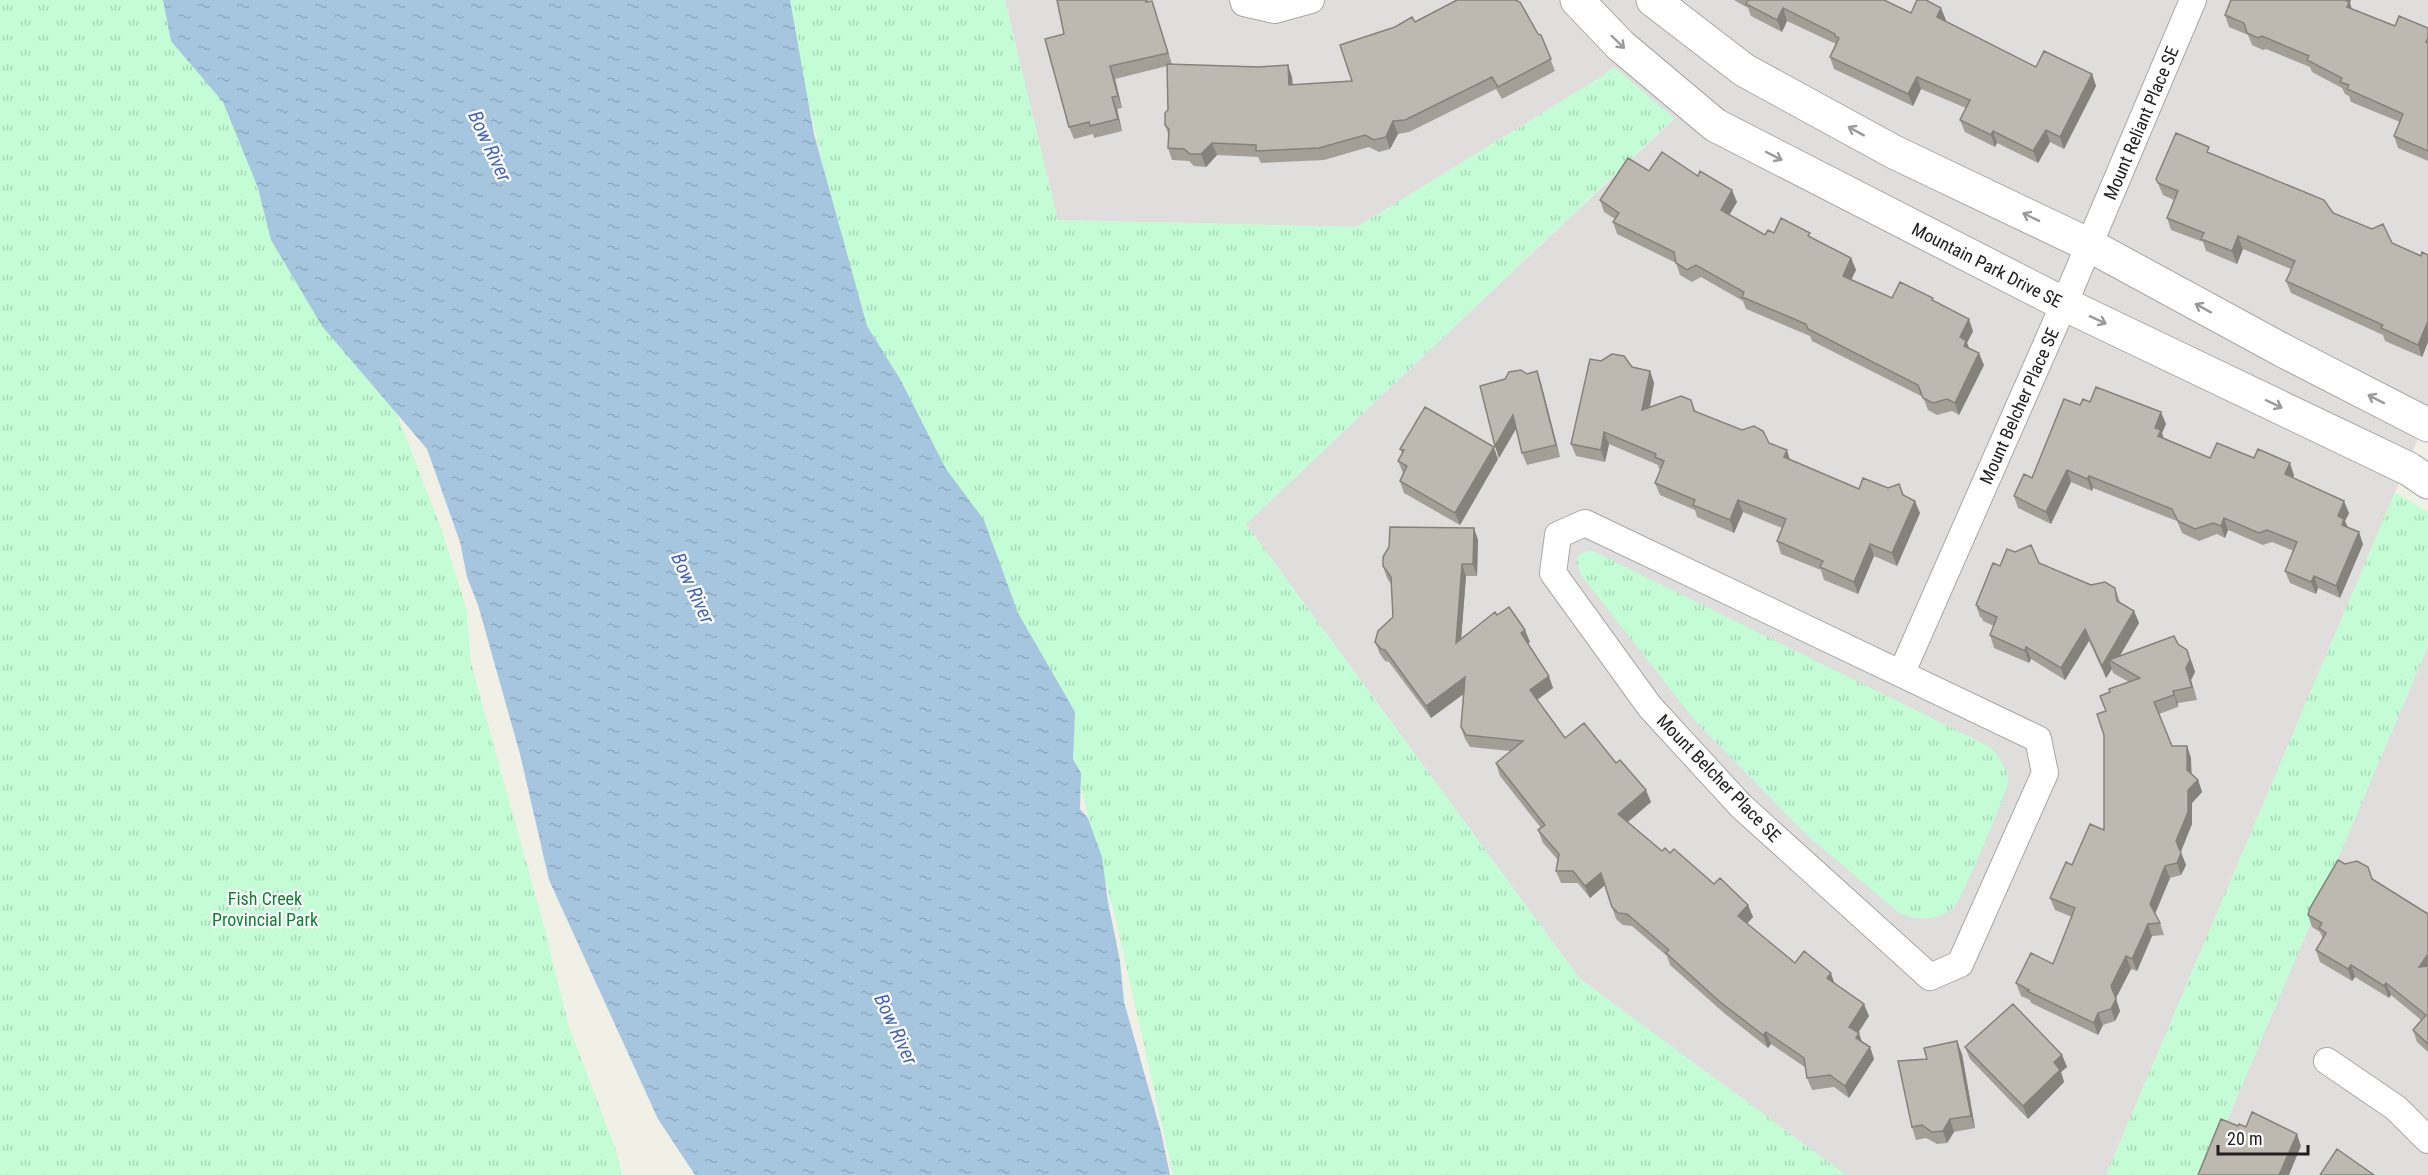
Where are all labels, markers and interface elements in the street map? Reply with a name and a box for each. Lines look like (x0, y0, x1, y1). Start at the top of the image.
one-way arrow (1610, 35, 1625, 49)
street label: Mount Reliant Place SE (2099, 43, 2183, 203)
water label: Bow River (463, 107, 517, 186)
one-way arrow (1848, 125, 1865, 137)
one-way arrow (1765, 151, 1783, 162)
one-way arrow (2022, 211, 2040, 223)
street label: Mountain Park Drive SE (1908, 218, 2066, 312)
one-way arrow (2195, 302, 2213, 313)
one-way arrow (2088, 315, 2106, 327)
street label: Mount Belcher Place SE (1975, 325, 2063, 487)
one-way arrow (2367, 392, 2385, 404)
one-way arrow (2264, 399, 2282, 411)
water label: Bow River (666, 549, 720, 628)
street label: Mount Belcher Place SE (1653, 710, 1785, 846)
park label: Fish Creek Provincial Park (212, 888, 318, 930)
water label: Bow River (869, 990, 923, 1069)
scale bar (2218, 1118, 2308, 1156)
text: 20 m (2227, 1128, 2262, 1149)

